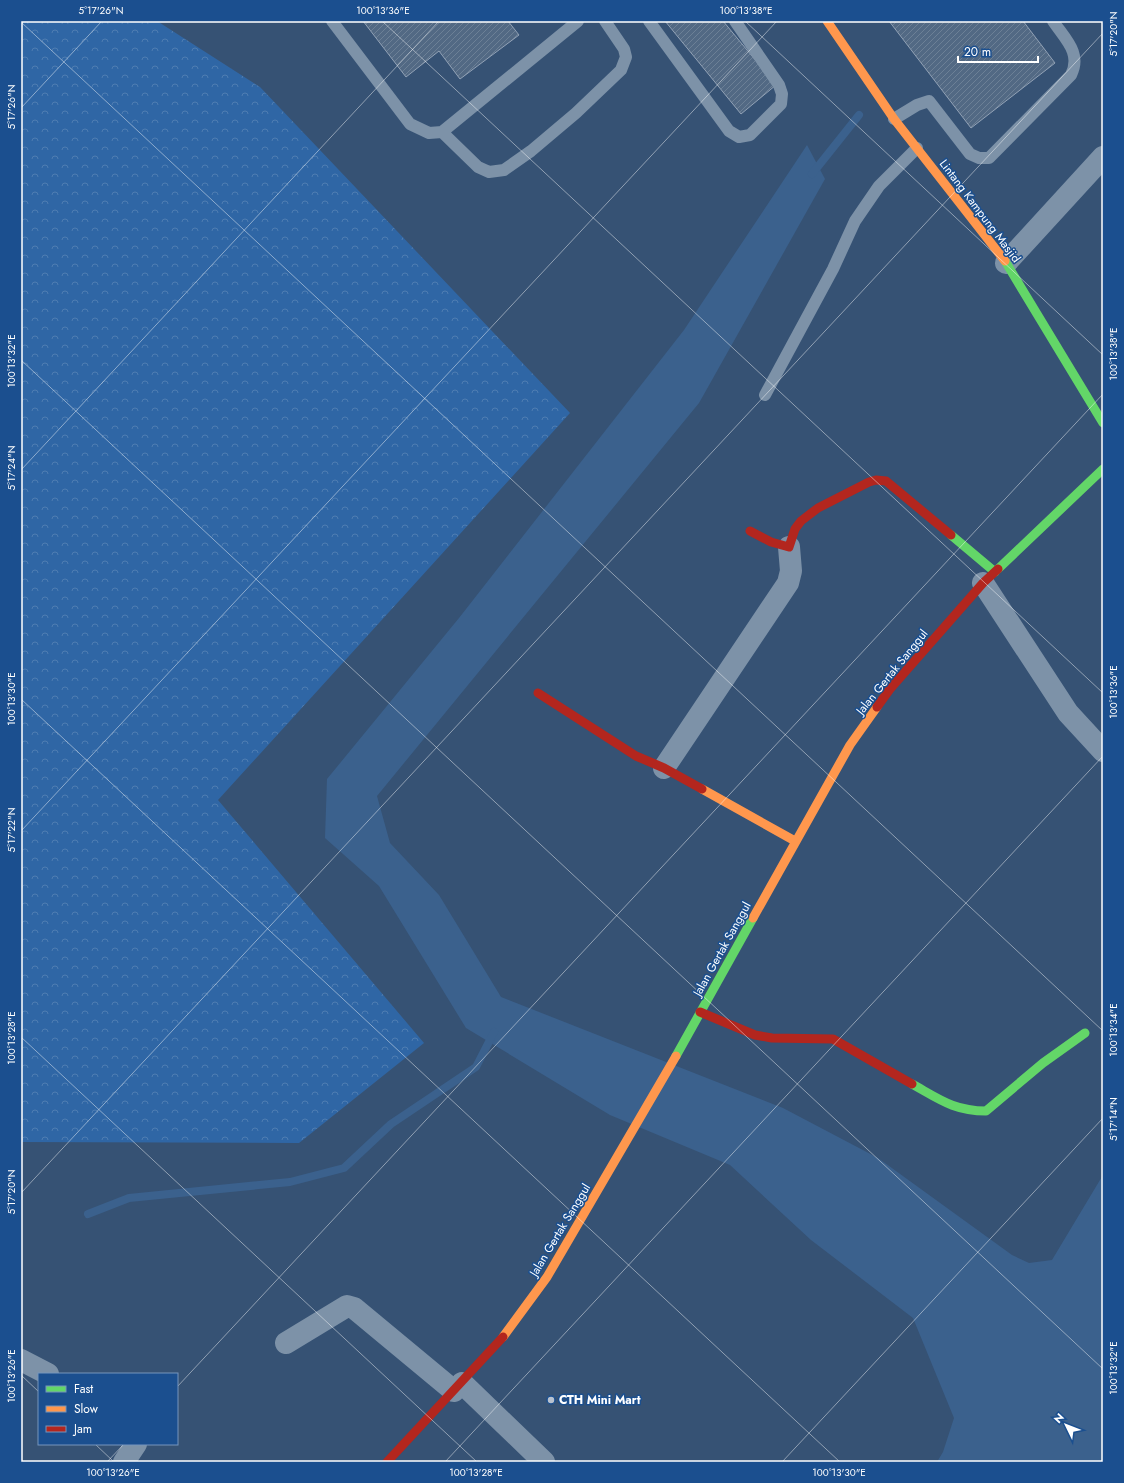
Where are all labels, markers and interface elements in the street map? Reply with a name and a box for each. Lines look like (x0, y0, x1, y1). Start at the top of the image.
text: 5°17'26"N (79, 3, 123, 18)
text: 100°13'36"E (356, 3, 410, 18)
text: 100°13'38"E (719, 3, 773, 18)
text: 5°17'20"N (1106, 11, 1121, 57)
scale bar (958, 38, 1038, 64)
text: 20 m (964, 43, 991, 61)
text: 5°17'26"N (4, 85, 19, 129)
street label: Lintang Kampung Masjid (935, 156, 1025, 266)
text: 100°13'38"E (1106, 327, 1121, 381)
text: 100°13'32"E (4, 334, 19, 388)
text: 5°17'24"N (4, 446, 19, 490)
street label: Jalan Gertak Sanggul (851, 625, 932, 720)
text: 100°13'36"E (1106, 665, 1121, 719)
text: 100°13'30"E (4, 672, 19, 726)
text: 5°17'22"N (4, 808, 19, 852)
street label: Jalan Gertak Sanggul (688, 898, 755, 1001)
text: 100°13'34"E (1106, 1003, 1121, 1057)
text: 100°13'28"E (4, 1011, 19, 1065)
text: 5°17'14"N (1106, 1097, 1121, 1141)
text: 5°17'20"N (4, 1169, 19, 1215)
street label: Jalan Gertak Sanggul (524, 1180, 595, 1282)
text: 100°13'32"E (1106, 1341, 1121, 1395)
text: 100°13'26"E (4, 1349, 19, 1403)
legend (38, 1373, 178, 1445)
text: Fast (74, 1380, 93, 1398)
place label: CTH Mini Mart (559, 1391, 641, 1409)
marker: CTH Mini Mart (546, 1395, 556, 1405)
text: Slow (74, 1400, 99, 1418)
north arrow (1046, 1405, 1086, 1445)
text: N (1050, 1410, 1068, 1427)
text: Jam (72, 1420, 92, 1438)
text: 100°13'26"E (86, 1465, 140, 1480)
text: 100°13'28"E (449, 1465, 503, 1480)
text: 100°13'30"E (812, 1465, 866, 1480)

